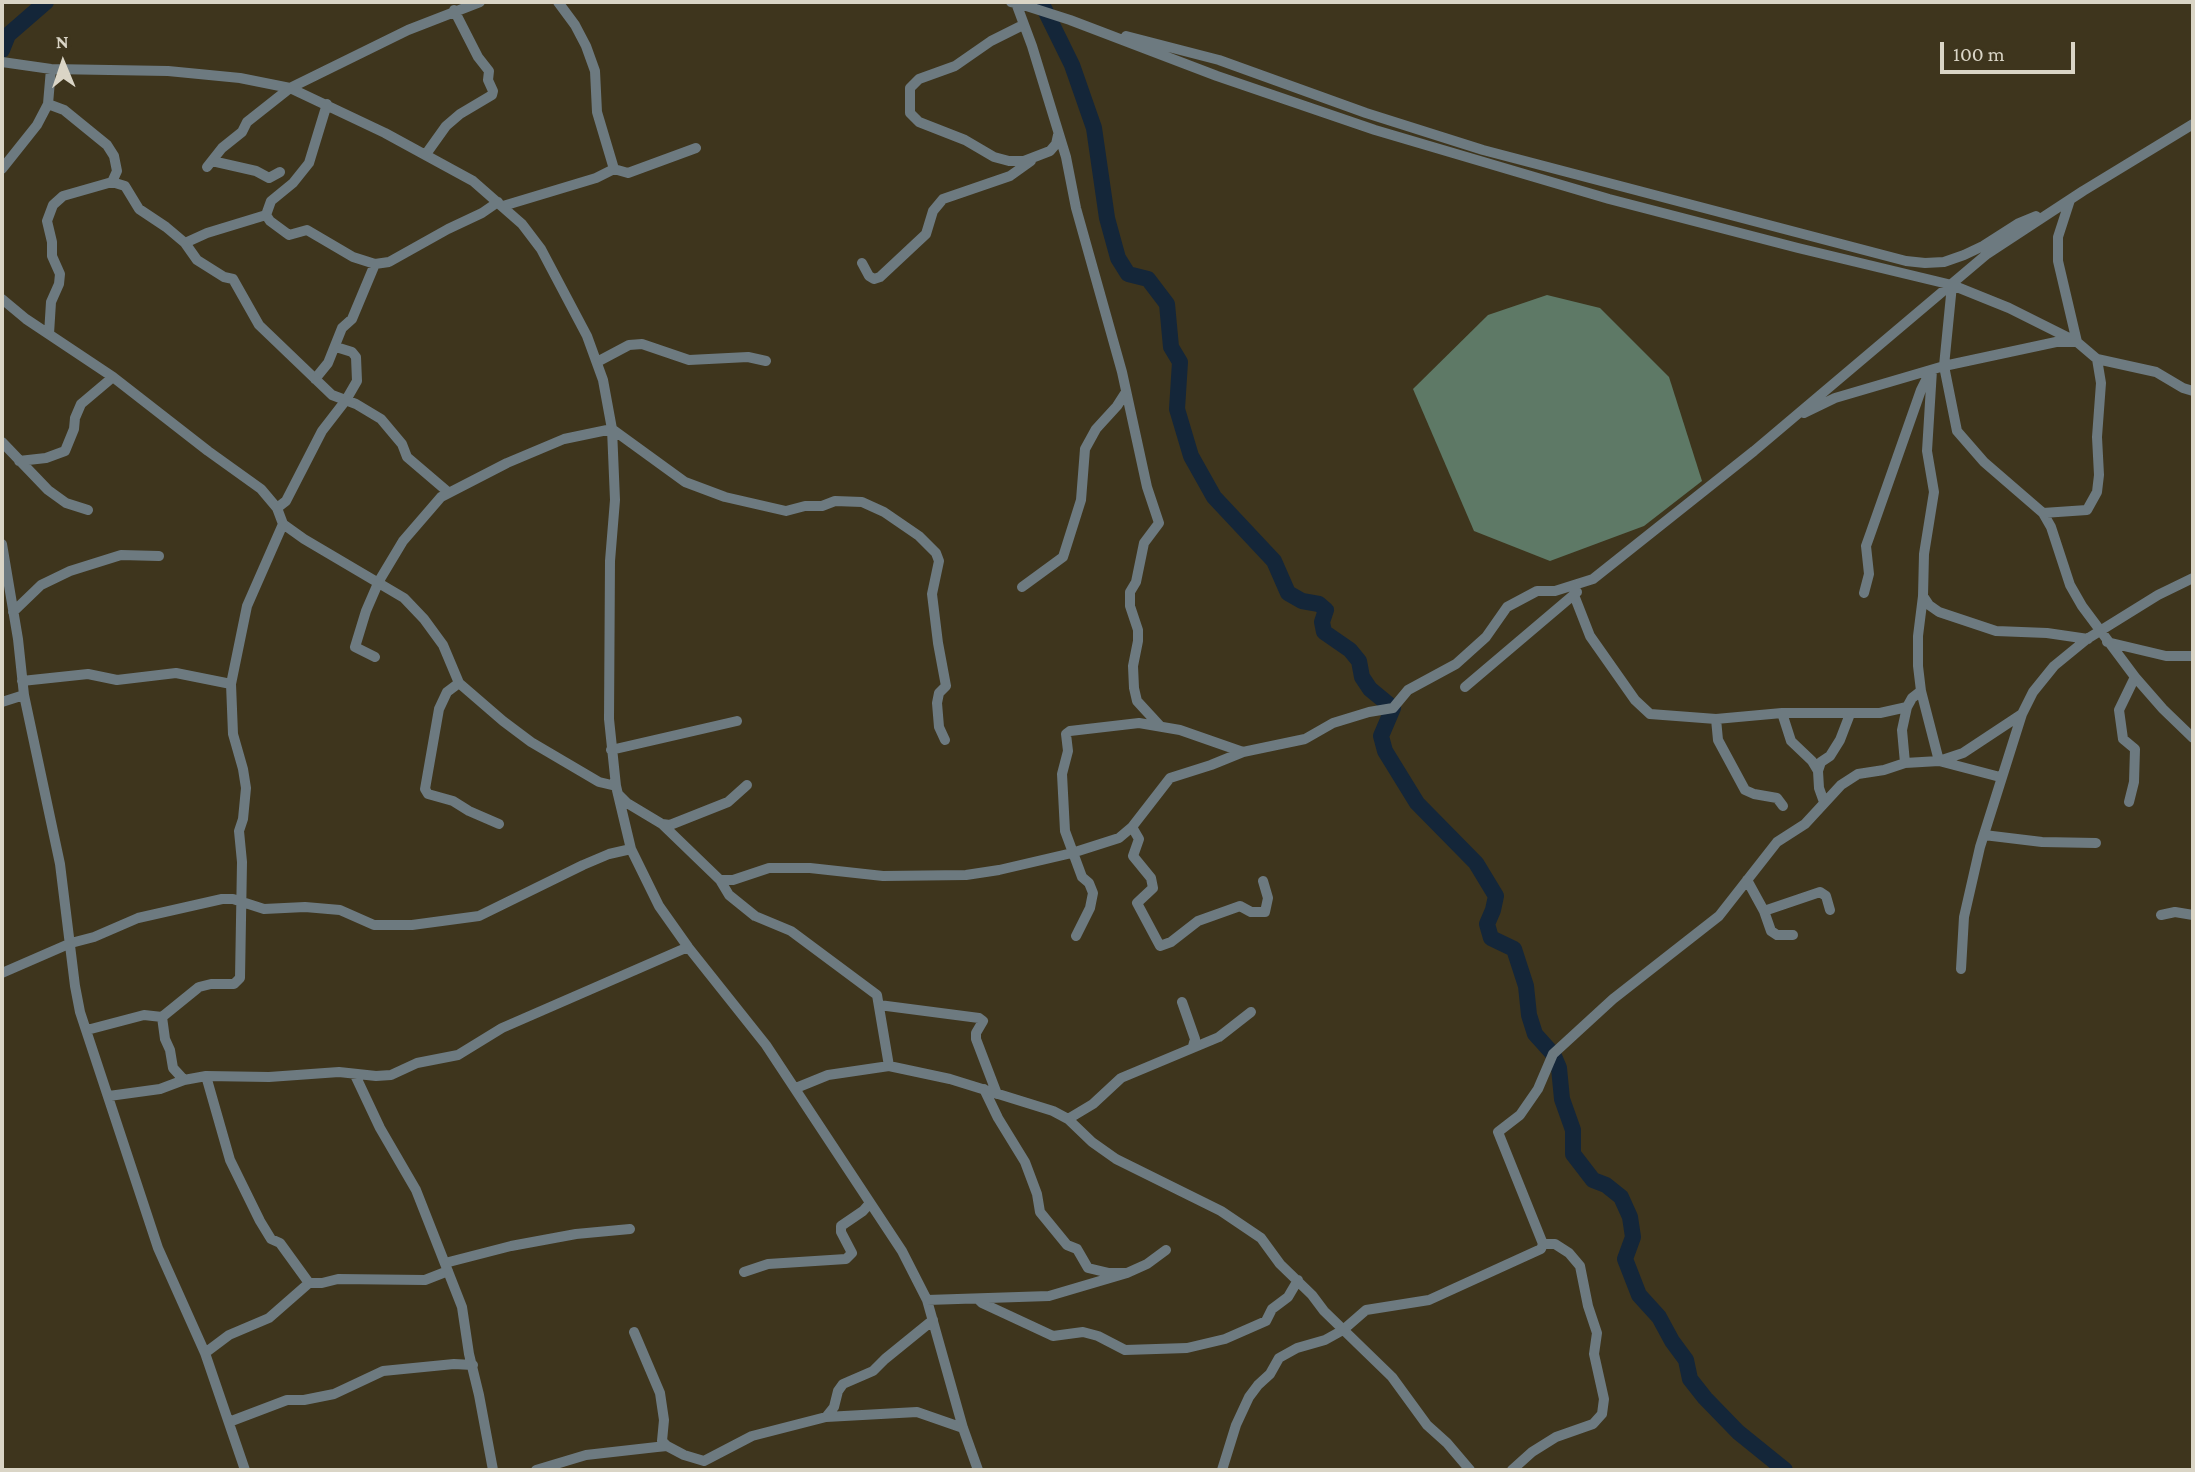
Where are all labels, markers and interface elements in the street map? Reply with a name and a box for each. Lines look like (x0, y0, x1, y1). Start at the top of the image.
north arrow (28, 28, 98, 98)
scale bar (1943, 28, 2078, 72)
text: N (55, 31, 69, 52)
text: 100 m (1953, 42, 2005, 66)

